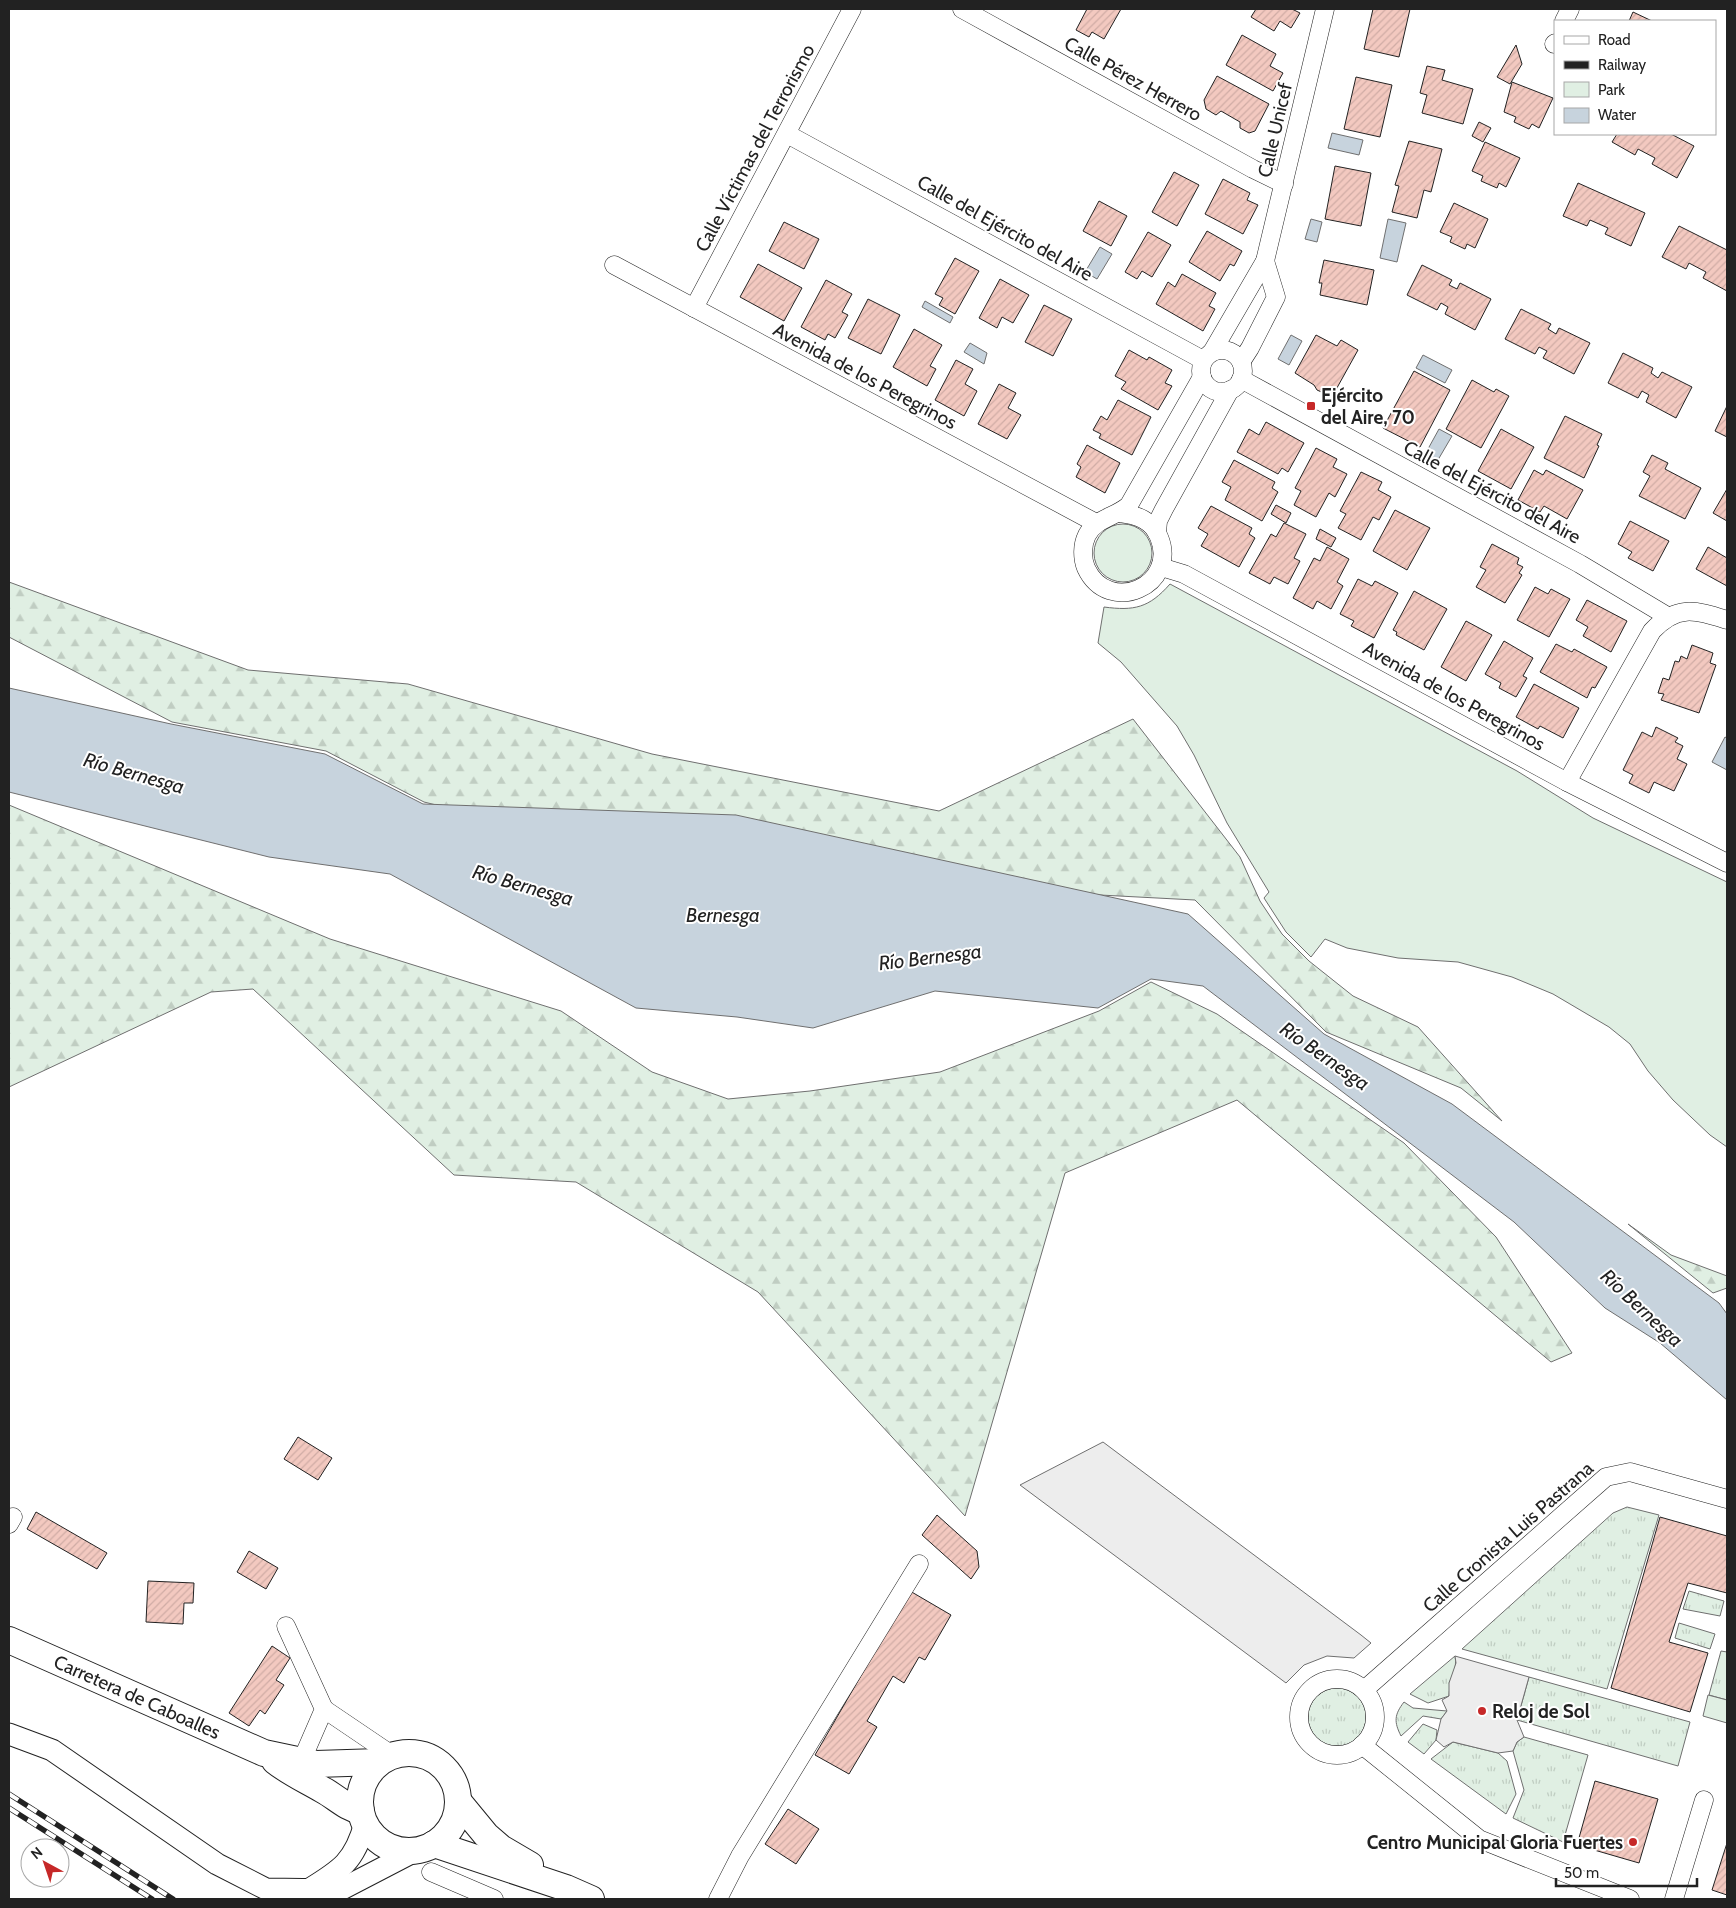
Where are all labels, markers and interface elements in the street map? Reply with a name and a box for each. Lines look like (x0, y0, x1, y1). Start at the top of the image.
legend (1554, 20, 1716, 135)
text: Road (1598, 31, 1631, 49)
street label: Calle Pérez Herrero (1060, 32, 1206, 126)
street label: Calle Víctimas del Terrorismo (690, 40, 820, 256)
text: Railway (1598, 56, 1647, 74)
street label: Calle Unicef (1253, 80, 1297, 180)
text: Park (1598, 81, 1625, 99)
text: Water (1598, 106, 1636, 124)
street label: Calle del Ejército del Aire (913, 170, 1097, 286)
street label: Avenida de los Peregrinos (769, 318, 961, 434)
place label: Ejército del Aire, 70 (1321, 384, 1415, 429)
marker: Ejército del Aire, 70 (1305, 400, 1317, 412)
street label: Calle del Ejército del Aire (1400, 436, 1585, 549)
street label: Avenida de los Peregrinos (1359, 636, 1549, 756)
water label: Río Bernesga (81, 747, 187, 799)
water label: Río Bernesga (470, 859, 576, 911)
water label: Bernesga (686, 903, 760, 927)
water label: Río Bernesga (877, 939, 983, 975)
water label: Río Bernesga (1276, 1016, 1374, 1096)
water label: Río Bernesga (1596, 1264, 1688, 1352)
street label: Calle Cronista Luis Pastrana (1418, 1457, 1598, 1617)
street label: Carretera de Caboalles (50, 1650, 224, 1744)
place label: Reloj de Sol (1492, 1700, 1590, 1723)
marker: Reloj de Sol (1476, 1705, 1488, 1717)
place label: Centro Municipal Gloria Fuertes (1367, 1831, 1623, 1854)
marker: Centro Municipal Gloria Fuertes (1627, 1836, 1639, 1848)
north arrow (20, 1838, 70, 1888)
text: N (27, 1843, 46, 1863)
scale bar (1556, 1856, 1697, 1888)
text: 50 m (1564, 1864, 1599, 1882)

